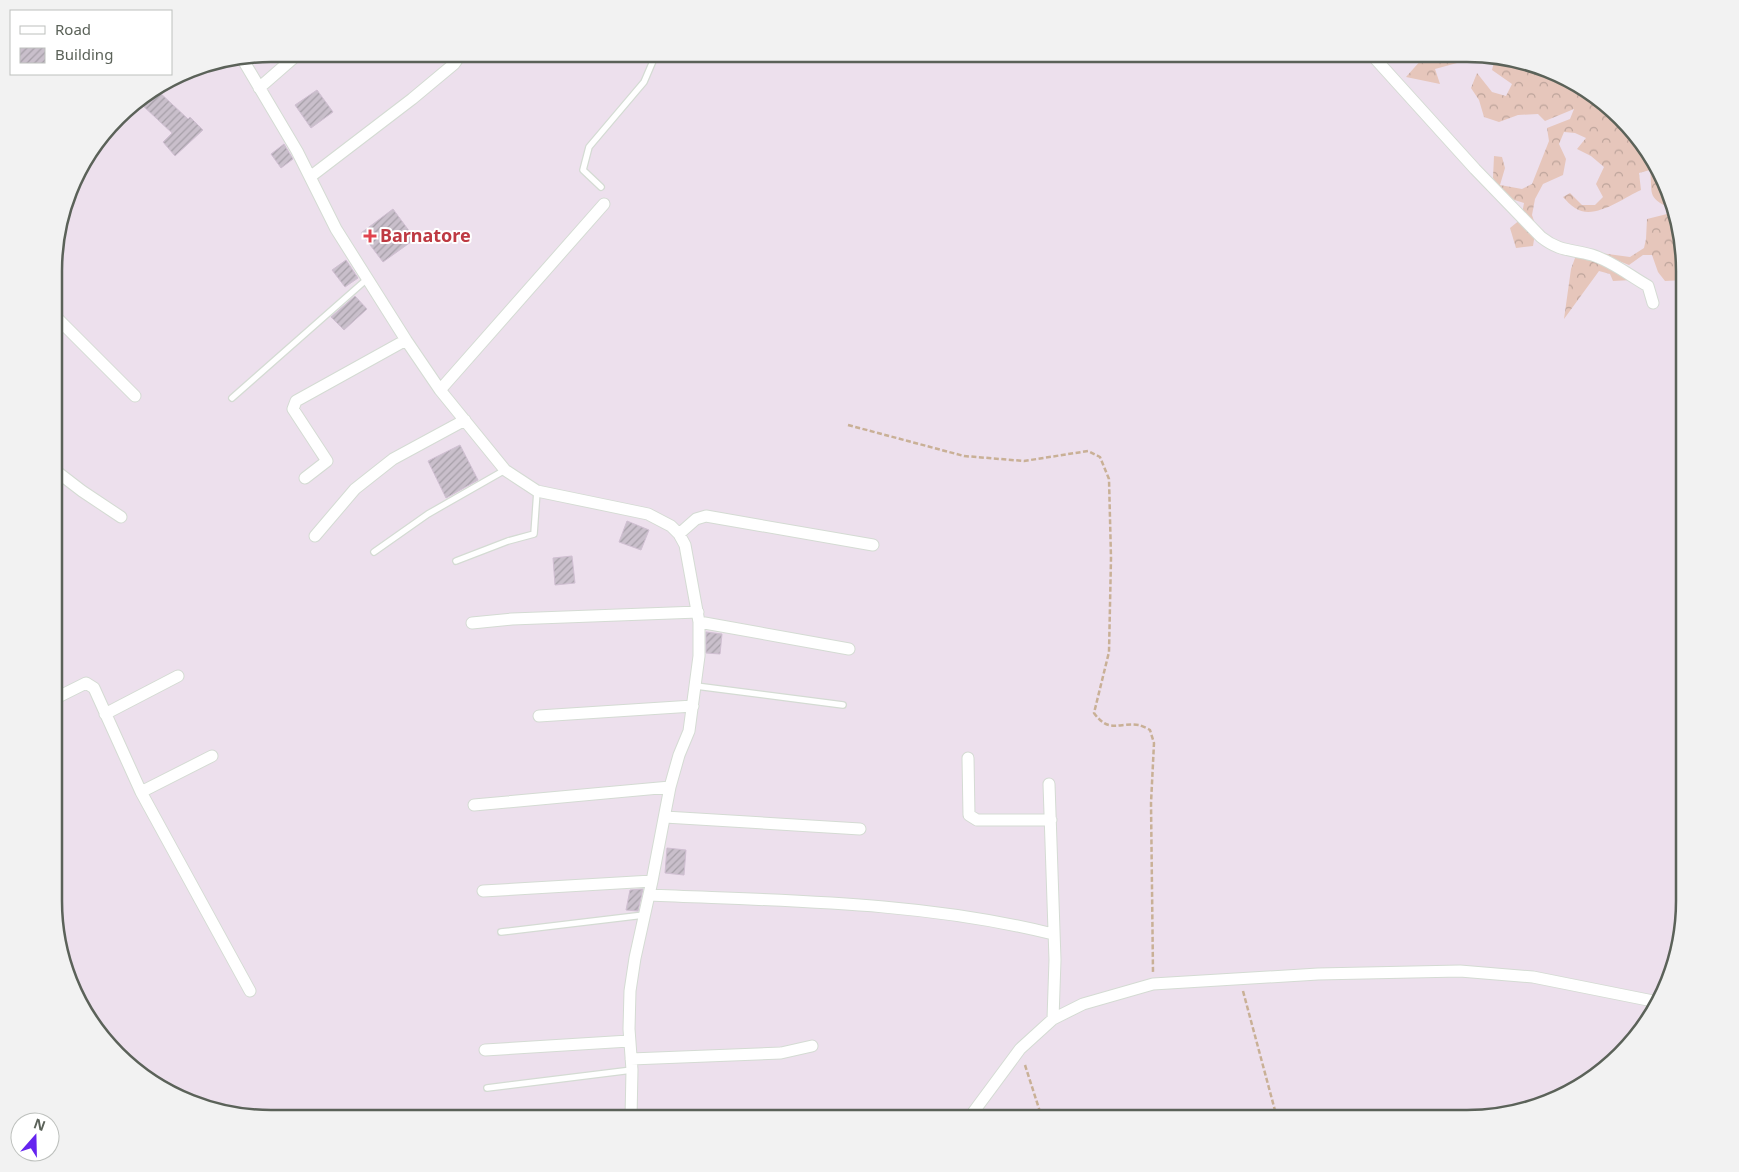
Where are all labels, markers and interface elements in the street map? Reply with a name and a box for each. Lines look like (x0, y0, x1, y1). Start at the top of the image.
legend (10, 10, 172, 75)
text: Road (55, 19, 91, 39)
text: Building (55, 44, 113, 64)
place label: Barnatore (380, 223, 471, 247)
marker: Barnatore (364, 230, 376, 242)
north arrow (10, 1112, 60, 1162)
text: N (31, 1113, 48, 1135)

